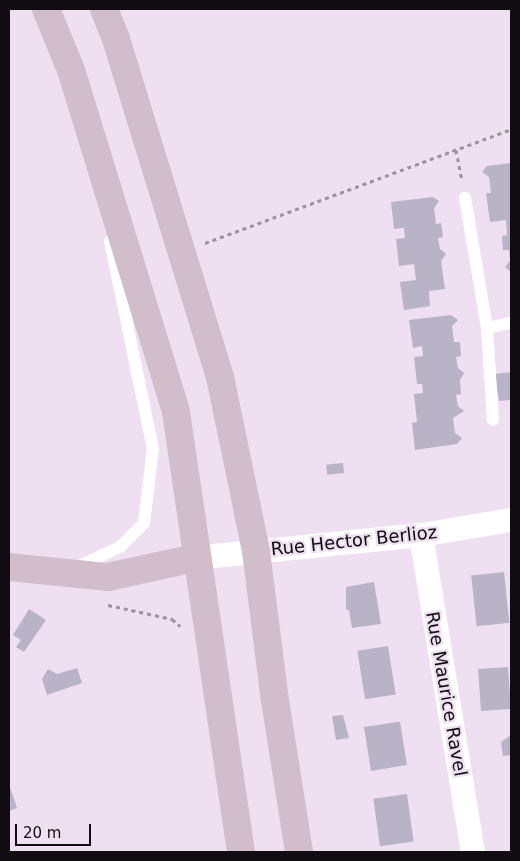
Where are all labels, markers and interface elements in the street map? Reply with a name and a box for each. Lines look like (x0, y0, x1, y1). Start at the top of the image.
street label: Rue Hector Berlioz (270, 522, 438, 560)
street label: Rue Maurice Ravel (421, 610, 471, 778)
scale bar (18, 814, 94, 846)
text: 20 m (23, 824, 61, 842)

